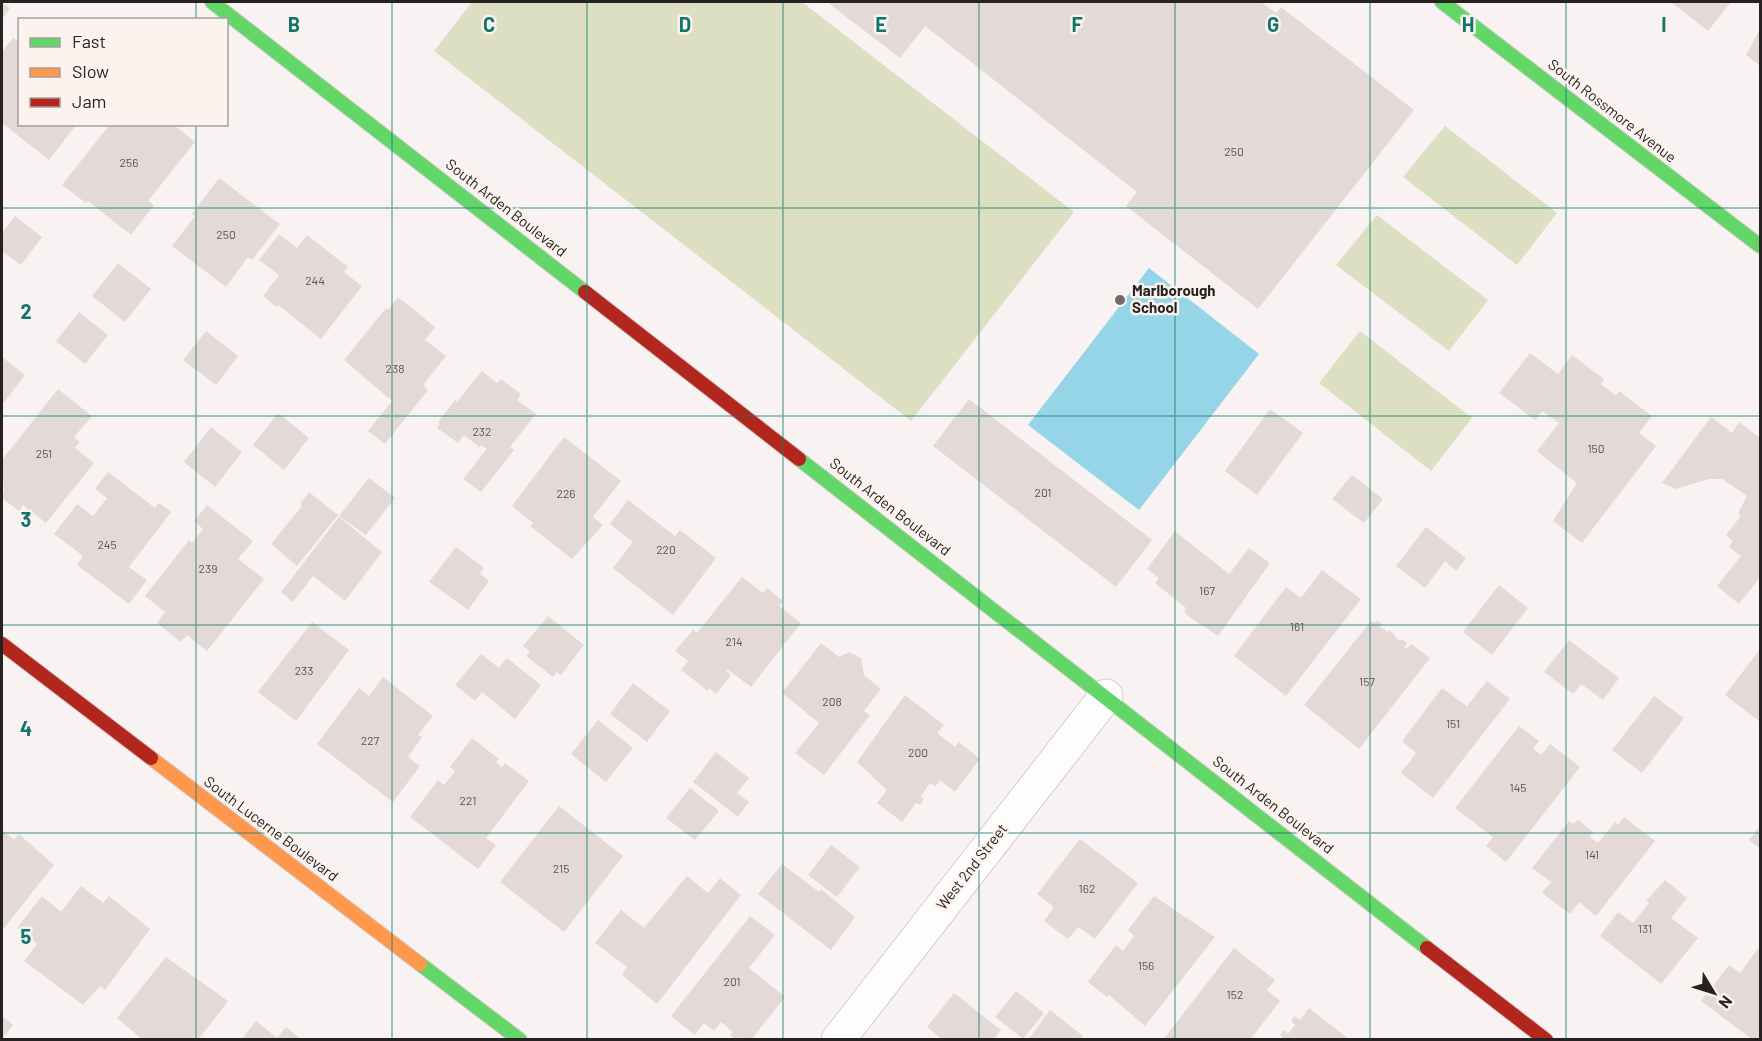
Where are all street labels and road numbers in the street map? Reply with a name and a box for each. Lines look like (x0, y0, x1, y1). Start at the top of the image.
street label: South Rossmore Avenue (1545, 55, 1680, 166)
street label: South Arden Boulevard (443, 154, 571, 260)
street label: South Arden Boulevard (827, 453, 955, 559)
street label: South Arden Boulevard (1210, 751, 1338, 857)
street label: South Lucerne Boulevard (201, 772, 342, 885)
street label: West 2nd Street (932, 820, 1010, 913)

